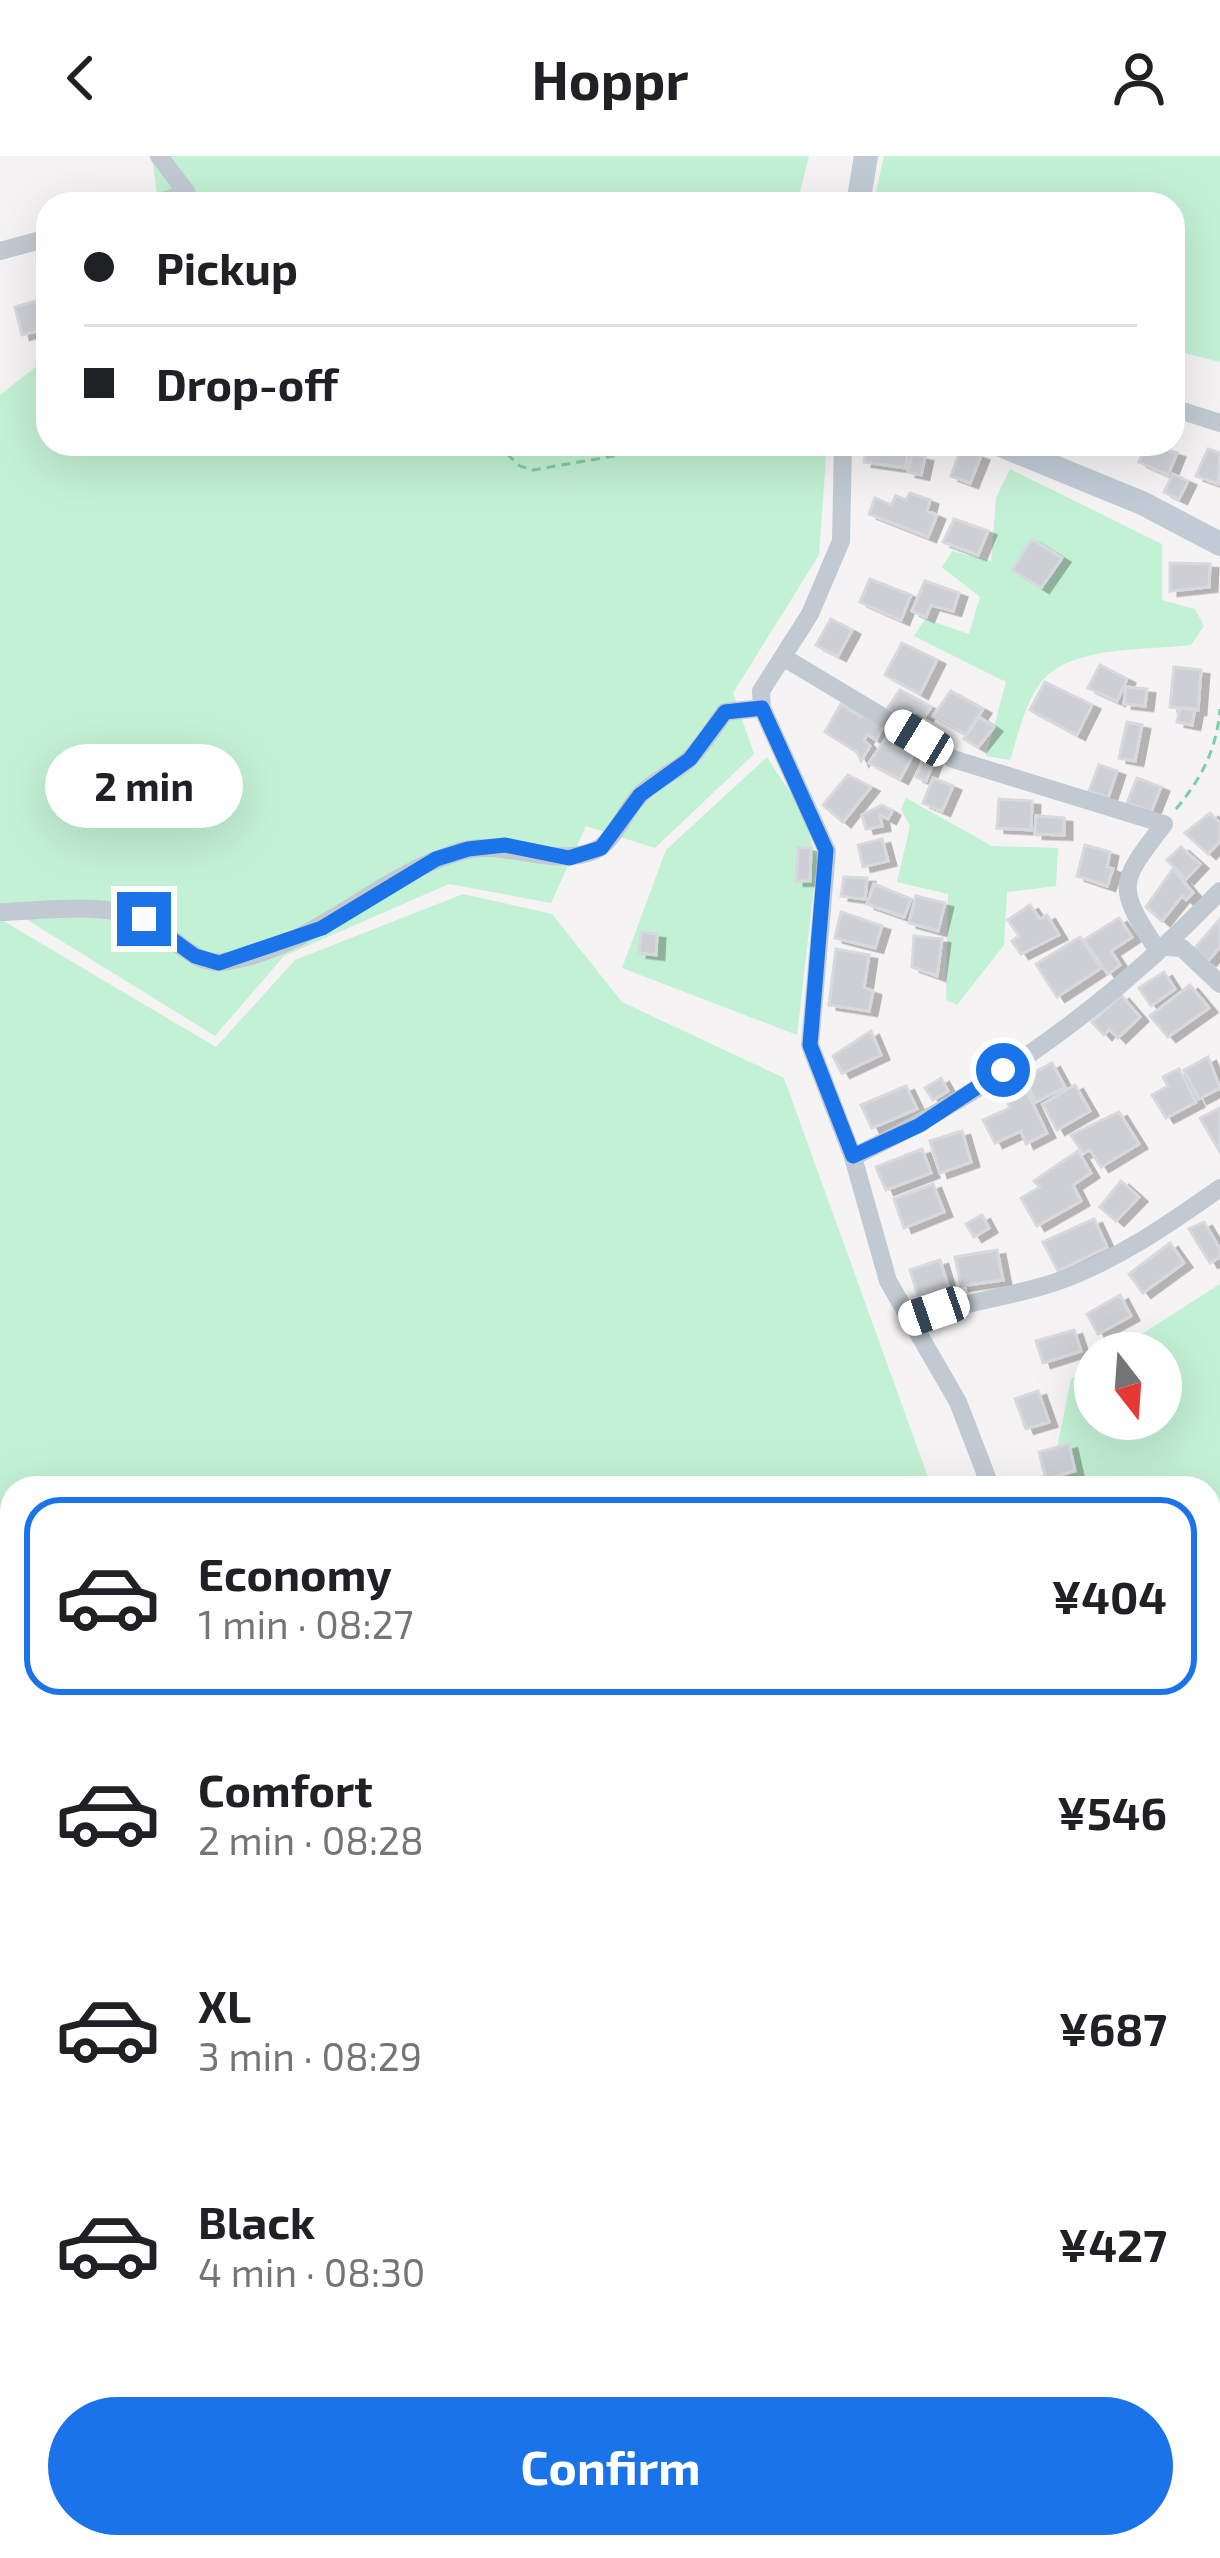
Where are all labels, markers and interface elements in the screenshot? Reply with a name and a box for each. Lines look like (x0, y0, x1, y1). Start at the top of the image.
icon: back (48, 45, 114, 111)
icon: person (1106, 45, 1172, 111)
text: Hoppr (531, 46, 689, 111)
text: Pickup (156, 240, 298, 294)
text: Drop-off (156, 356, 338, 410)
car (879, 704, 959, 772)
callout: 2 min (45, 745, 243, 829)
text: 2 min (94, 762, 194, 809)
route end (117, 892, 171, 946)
route start (976, 1043, 1030, 1097)
car (894, 1282, 974, 1340)
north arrow (1074, 1332, 1182, 1440)
map controls (1074, 1332, 1182, 1440)
icon: car (54, 1542, 162, 1650)
text: Economy (198, 1546, 392, 1600)
text: ¥404 (1051, 1569, 1167, 1623)
text: 1 min · 08:27 (198, 1600, 414, 1647)
icon: car (54, 1758, 162, 1866)
text: Comfort (198, 1762, 373, 1816)
text: ¥546 (1057, 1785, 1167, 1839)
text: 2 min · 08:28 (198, 1816, 424, 1863)
icon: car (54, 1974, 162, 2082)
text: XL (198, 1978, 251, 2032)
text: ¥687 (1059, 2001, 1167, 2055)
text: 3 min · 08:29 (198, 2032, 422, 2079)
icon: car (54, 2190, 162, 2298)
text: Black (198, 2194, 315, 2248)
text: ¥427 (1059, 2217, 1167, 2271)
text: 4 min · 08:30 (198, 2248, 425, 2295)
button: Confirm (48, 2397, 1173, 2535)

